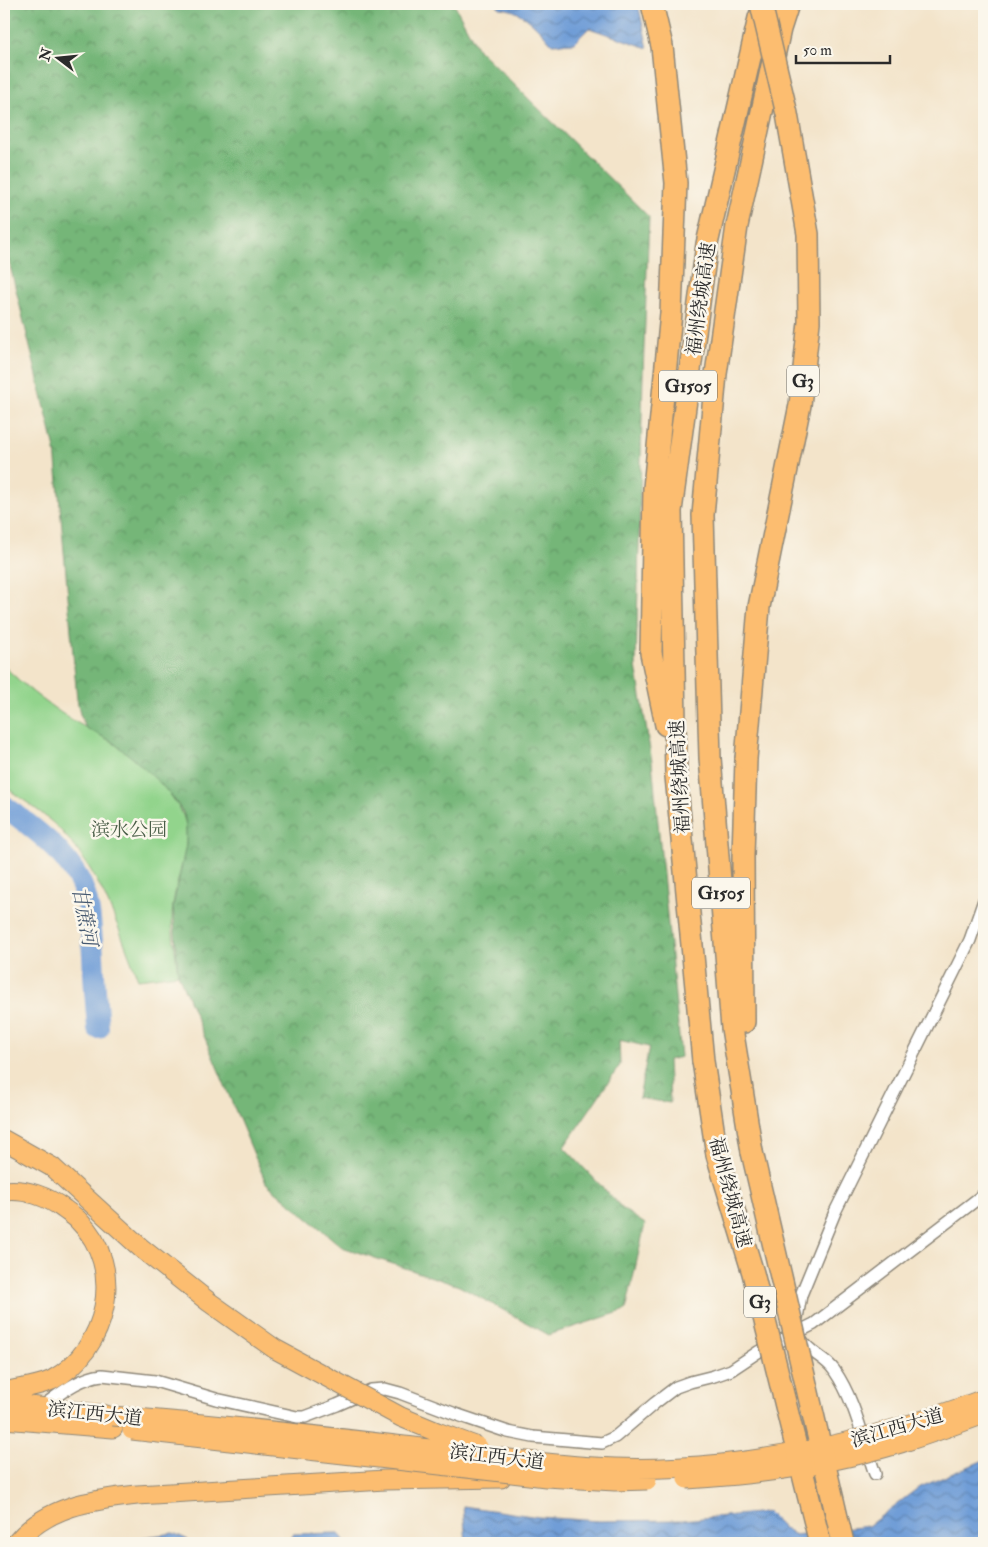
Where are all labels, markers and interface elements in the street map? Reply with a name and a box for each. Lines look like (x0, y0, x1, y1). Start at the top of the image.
north arrow (32, 32, 82, 82)
scale bar (796, 32, 889, 64)
text: 50 m (803, 41, 832, 60)
text: N (36, 46, 56, 64)
street label: 福州绕城高速 (681, 241, 721, 357)
road number: G3 (787, 366, 819, 396)
road number: G1505 (659, 371, 717, 402)
street label: 福州绕城高速 (665, 719, 695, 835)
park label: 滨水公园 (91, 818, 167, 842)
road number: G1505 (692, 878, 750, 908)
water label: 甘蔗河 (67, 884, 103, 951)
street label: 福州绕城高速 (704, 1134, 756, 1250)
road number: G3 (744, 1286, 776, 1318)
street label: 滨江西大道 (46, 1397, 143, 1431)
street label: 滨江西大道 (848, 1403, 946, 1453)
street label: 滨江西大道 (448, 1439, 545, 1475)

